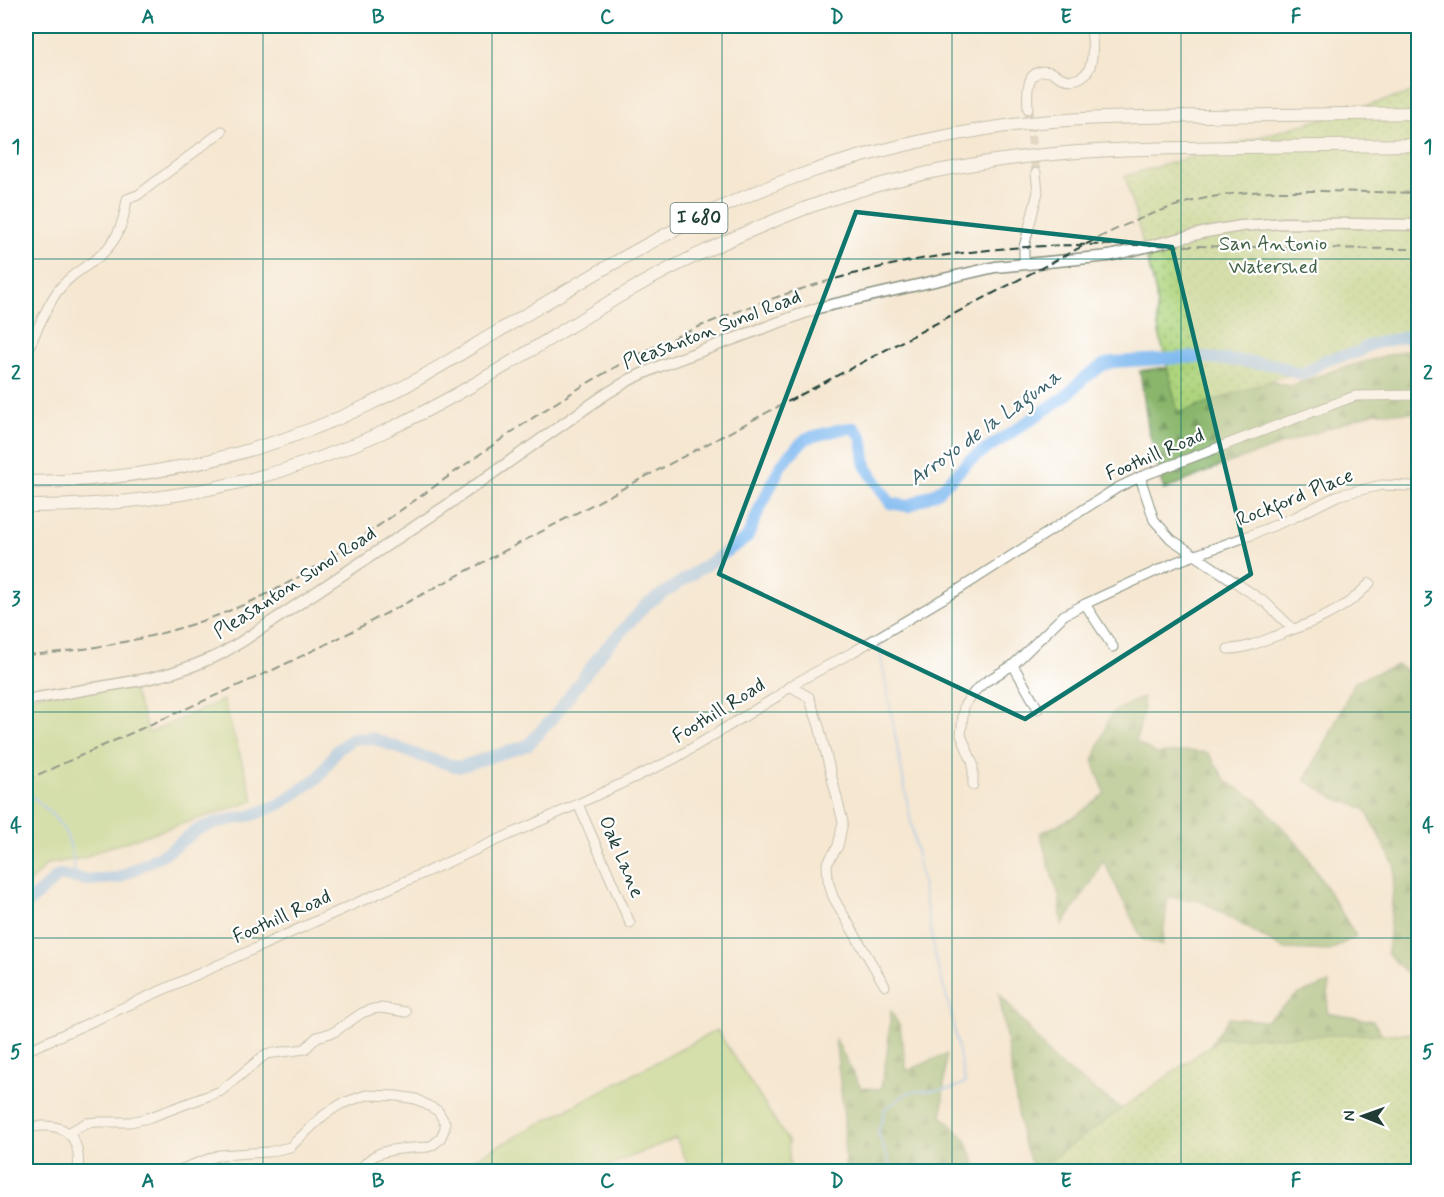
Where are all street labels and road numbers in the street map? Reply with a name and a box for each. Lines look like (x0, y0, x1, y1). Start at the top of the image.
road number: I 680 (670, 203, 728, 233)
street label: Pleasanton Sunol Road (619, 284, 805, 376)
street label: Foothill Road (1101, 422, 1209, 488)
street label: Rockford Place (1232, 462, 1358, 536)
street label: Pleasanton Sunol Road (208, 520, 382, 646)
street label: Foothill Road (667, 672, 771, 750)
street label: Oak Lane (592, 812, 650, 902)
street label: Foothill Road (229, 883, 335, 951)

